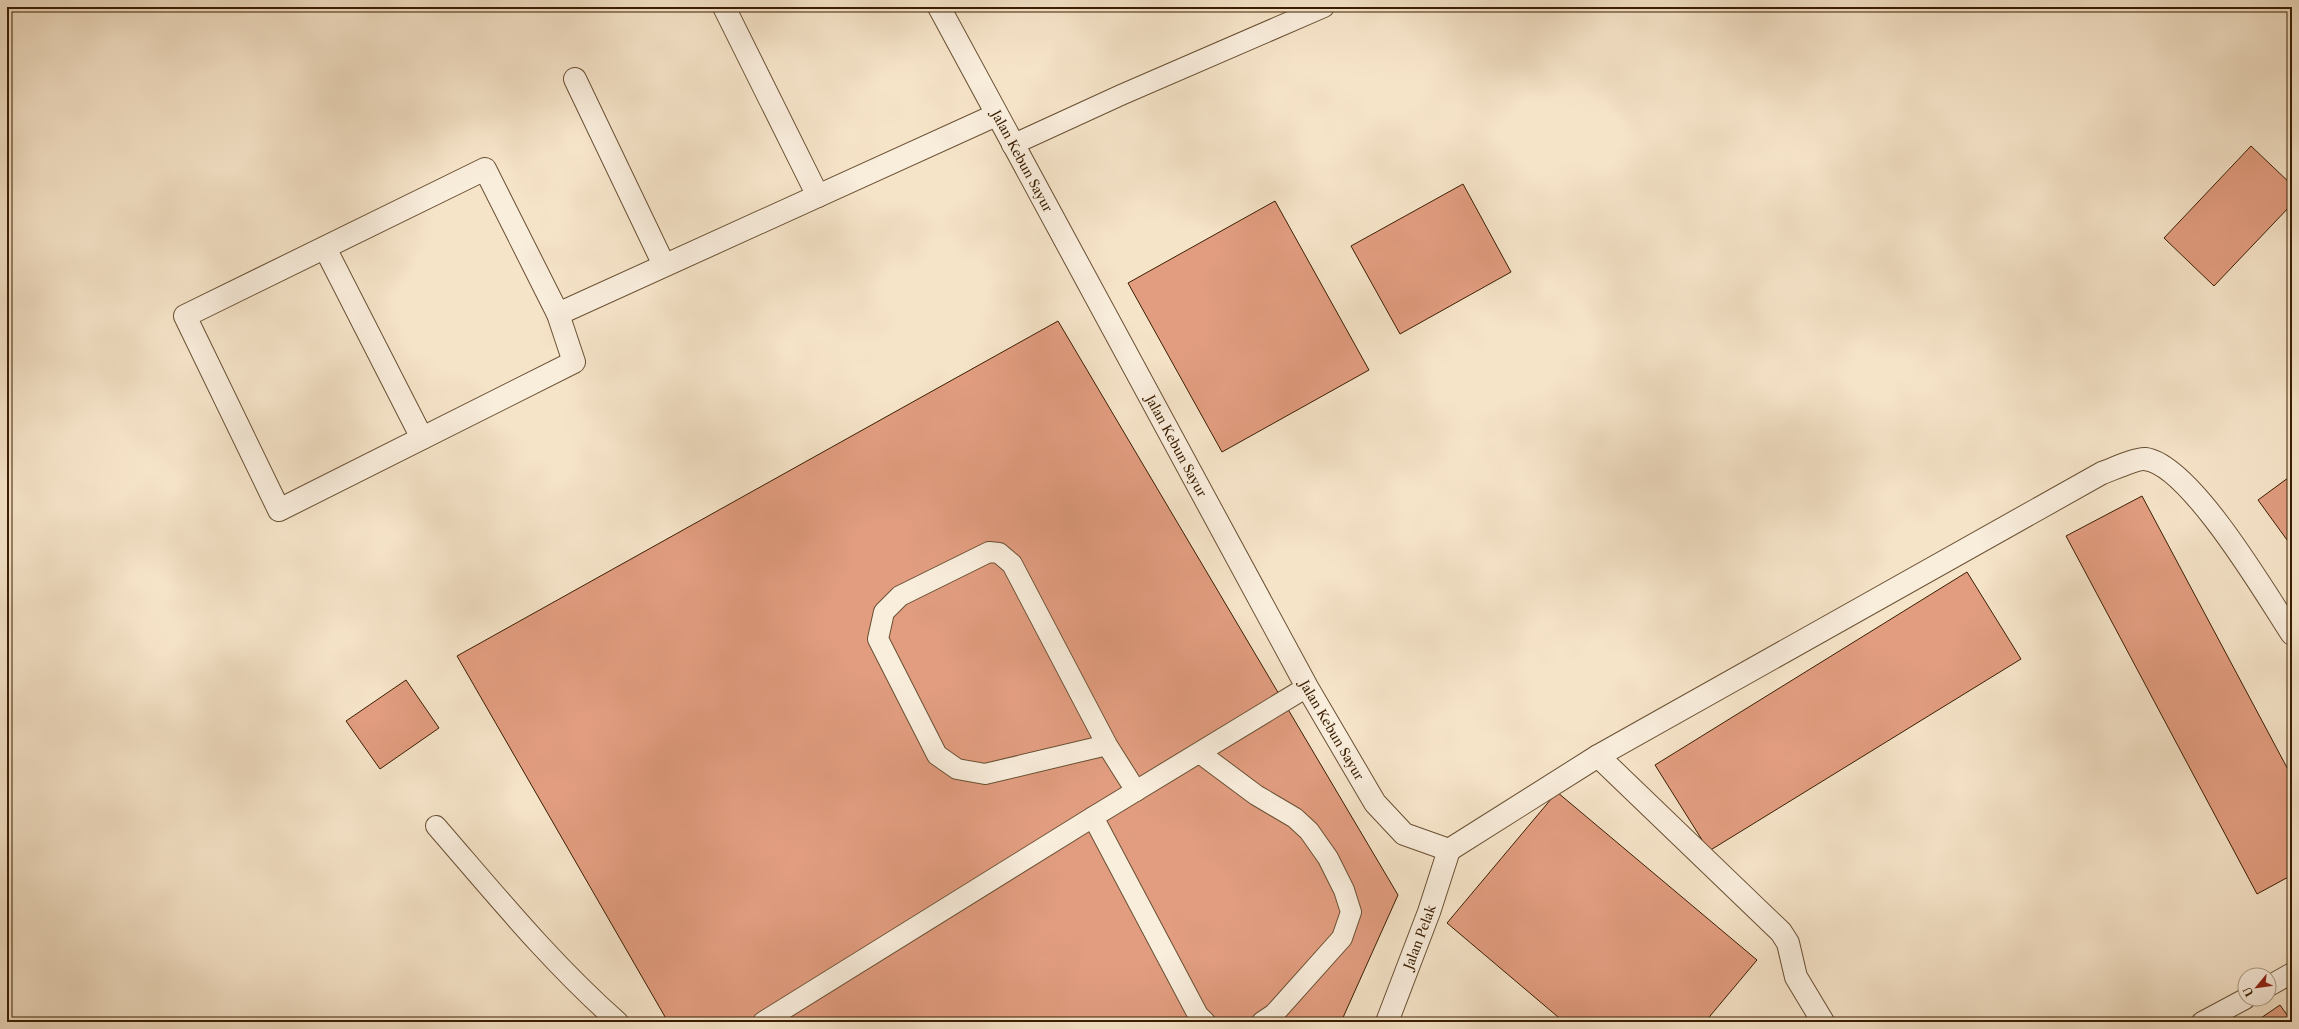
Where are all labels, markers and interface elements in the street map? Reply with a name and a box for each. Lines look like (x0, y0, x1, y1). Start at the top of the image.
street label: Jalan Kebun Sayur (987, 106, 1057, 215)
street label: Jalan Kebun Sayur (1142, 391, 1211, 500)
street label: Jalan Kebun Sayur (1296, 675, 1368, 783)
street label: Jalan Pelak (1399, 902, 1439, 973)
north arrow (2237, 967, 2277, 1007)
text: U (2240, 984, 2257, 999)

